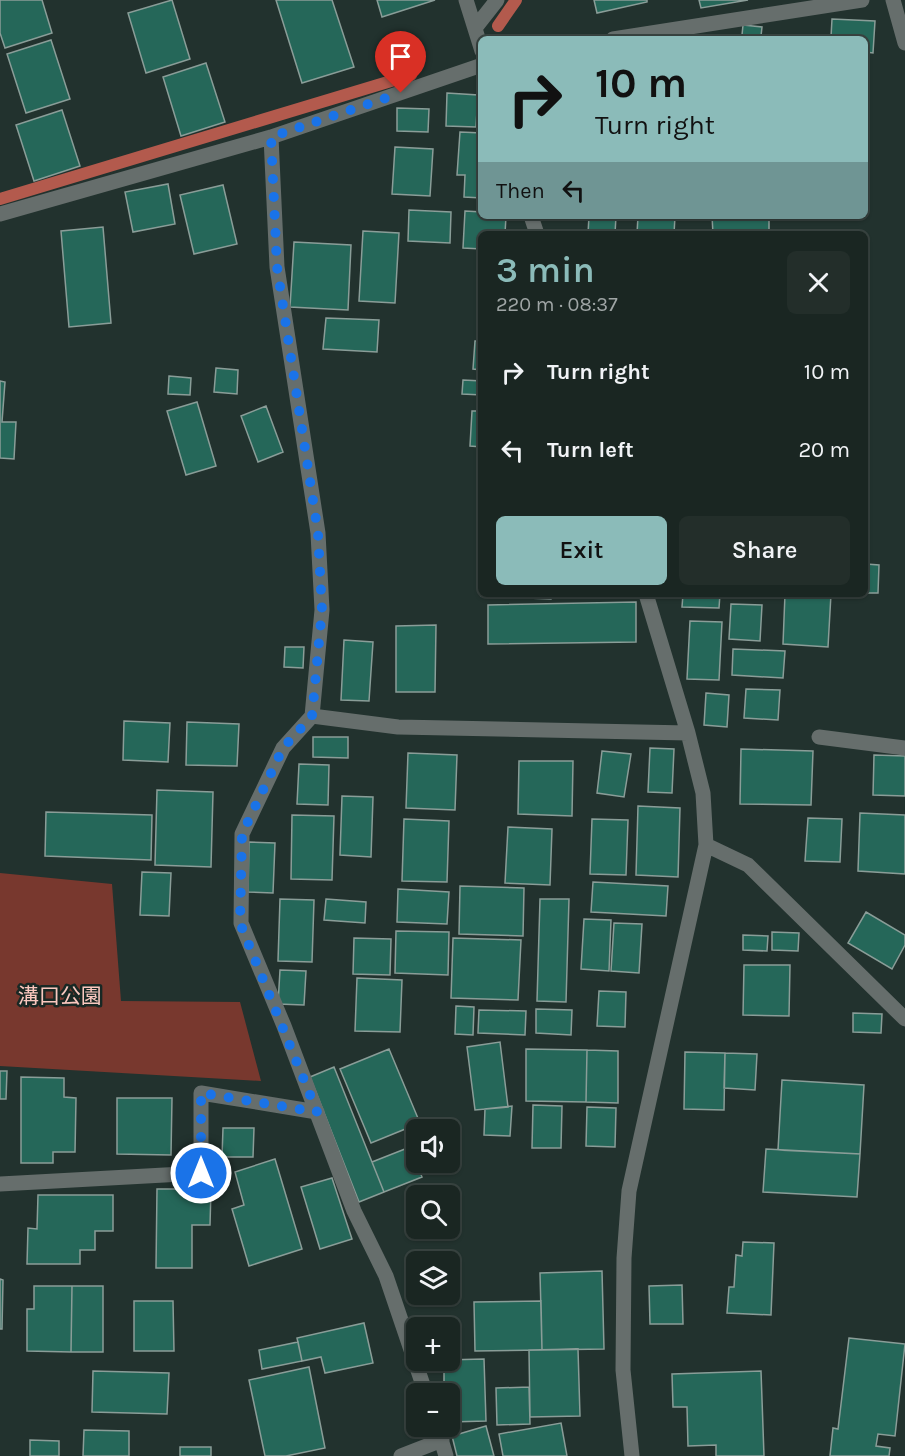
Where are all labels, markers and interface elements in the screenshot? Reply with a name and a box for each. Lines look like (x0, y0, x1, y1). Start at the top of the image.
pin (375, 31, 426, 93)
icon: arrive (384, 40, 417, 73)
text: 10 m (595, 58, 687, 108)
icon: right (496, 60, 574, 138)
text: Turn right (595, 109, 715, 141)
icon: left (557, 174, 590, 207)
text: Then (496, 178, 545, 204)
text: 3 min (496, 249, 595, 291)
button: close (787, 251, 850, 314)
text: 220 m · 08:37 (496, 293, 618, 316)
icon: right (496, 356, 529, 389)
text: Turn right (547, 359, 650, 385)
text: 10 m (804, 359, 850, 385)
icon: left (496, 434, 529, 467)
text: Turn left (547, 437, 634, 463)
text: 20 m (798, 437, 850, 463)
button: Exit (496, 516, 667, 585)
button: Share (679, 516, 850, 585)
park label: 溝口公園 (18, 984, 102, 1008)
map controls (406, 1119, 460, 1437)
button: sound (406, 1119, 460, 1173)
position arrow (169, 1141, 233, 1205)
button: search (406, 1185, 460, 1239)
button: layers (406, 1251, 460, 1305)
button: + (406, 1317, 460, 1371)
button: − (406, 1383, 460, 1437)

